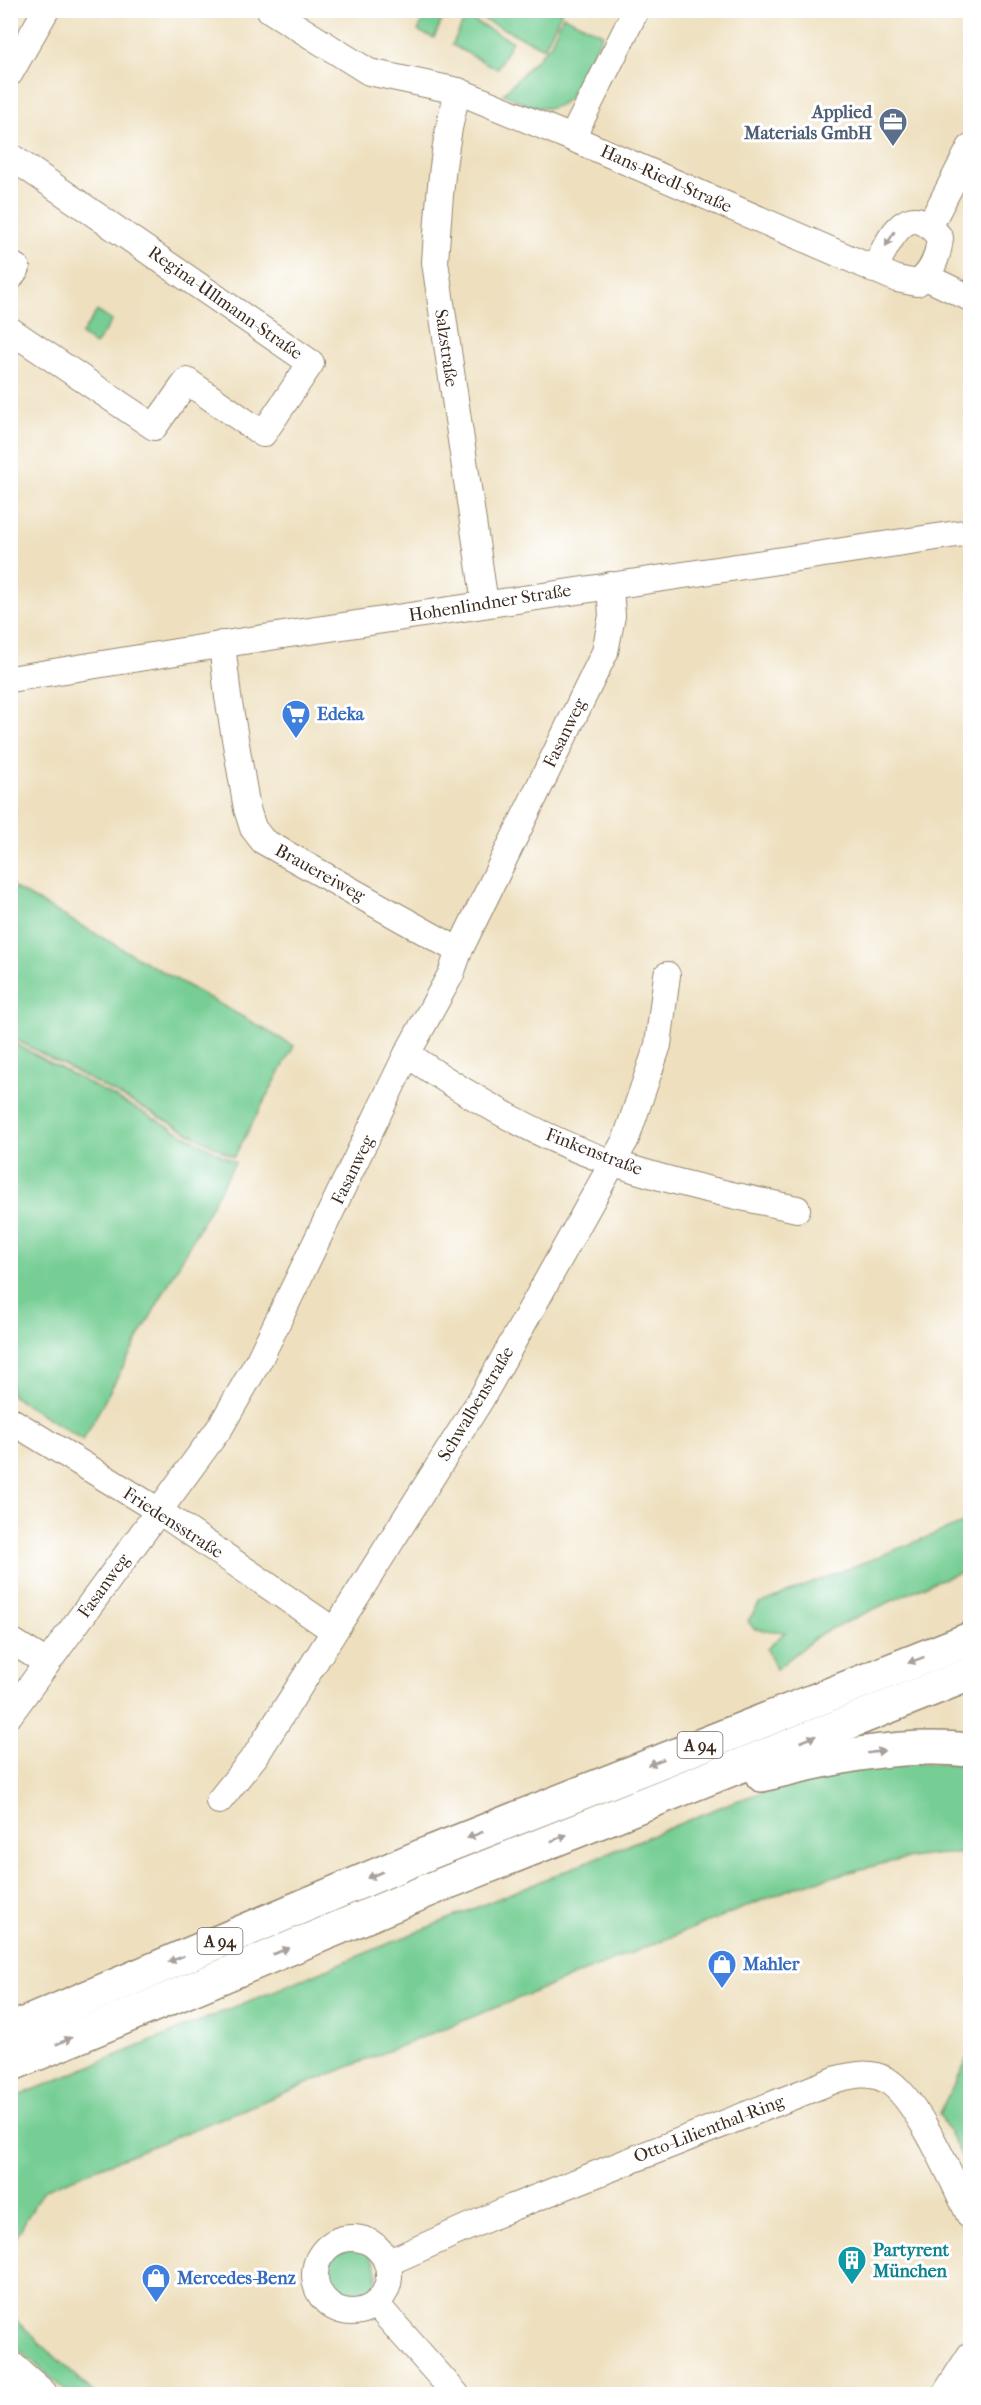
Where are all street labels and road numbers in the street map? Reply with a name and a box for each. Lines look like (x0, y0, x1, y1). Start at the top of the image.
street label: Hans-Riedl-Straße (597, 141, 735, 217)
street label: Regina-Ullmann-Straße (144, 242, 306, 364)
street label: Salzstraße (430, 308, 462, 388)
street label: Hohenlindner Straße (407, 580, 573, 626)
street label: Fasanweg (539, 695, 591, 771)
street label: Brauereiweg (271, 840, 369, 907)
street label: Finkenstraße (543, 1124, 645, 1180)
street label: Fasanweg (327, 1132, 379, 1208)
street label: Schwalbenstraße (434, 1343, 518, 1465)
street label: Friedensstraße (119, 1483, 227, 1563)
street label: Fasanweg (74, 1549, 135, 1622)
road number: A 94 (678, 1732, 722, 1758)
road number: A 94 (198, 1928, 242, 1954)
street label: Otto-Lilienthal-Ring (631, 2091, 788, 2167)

